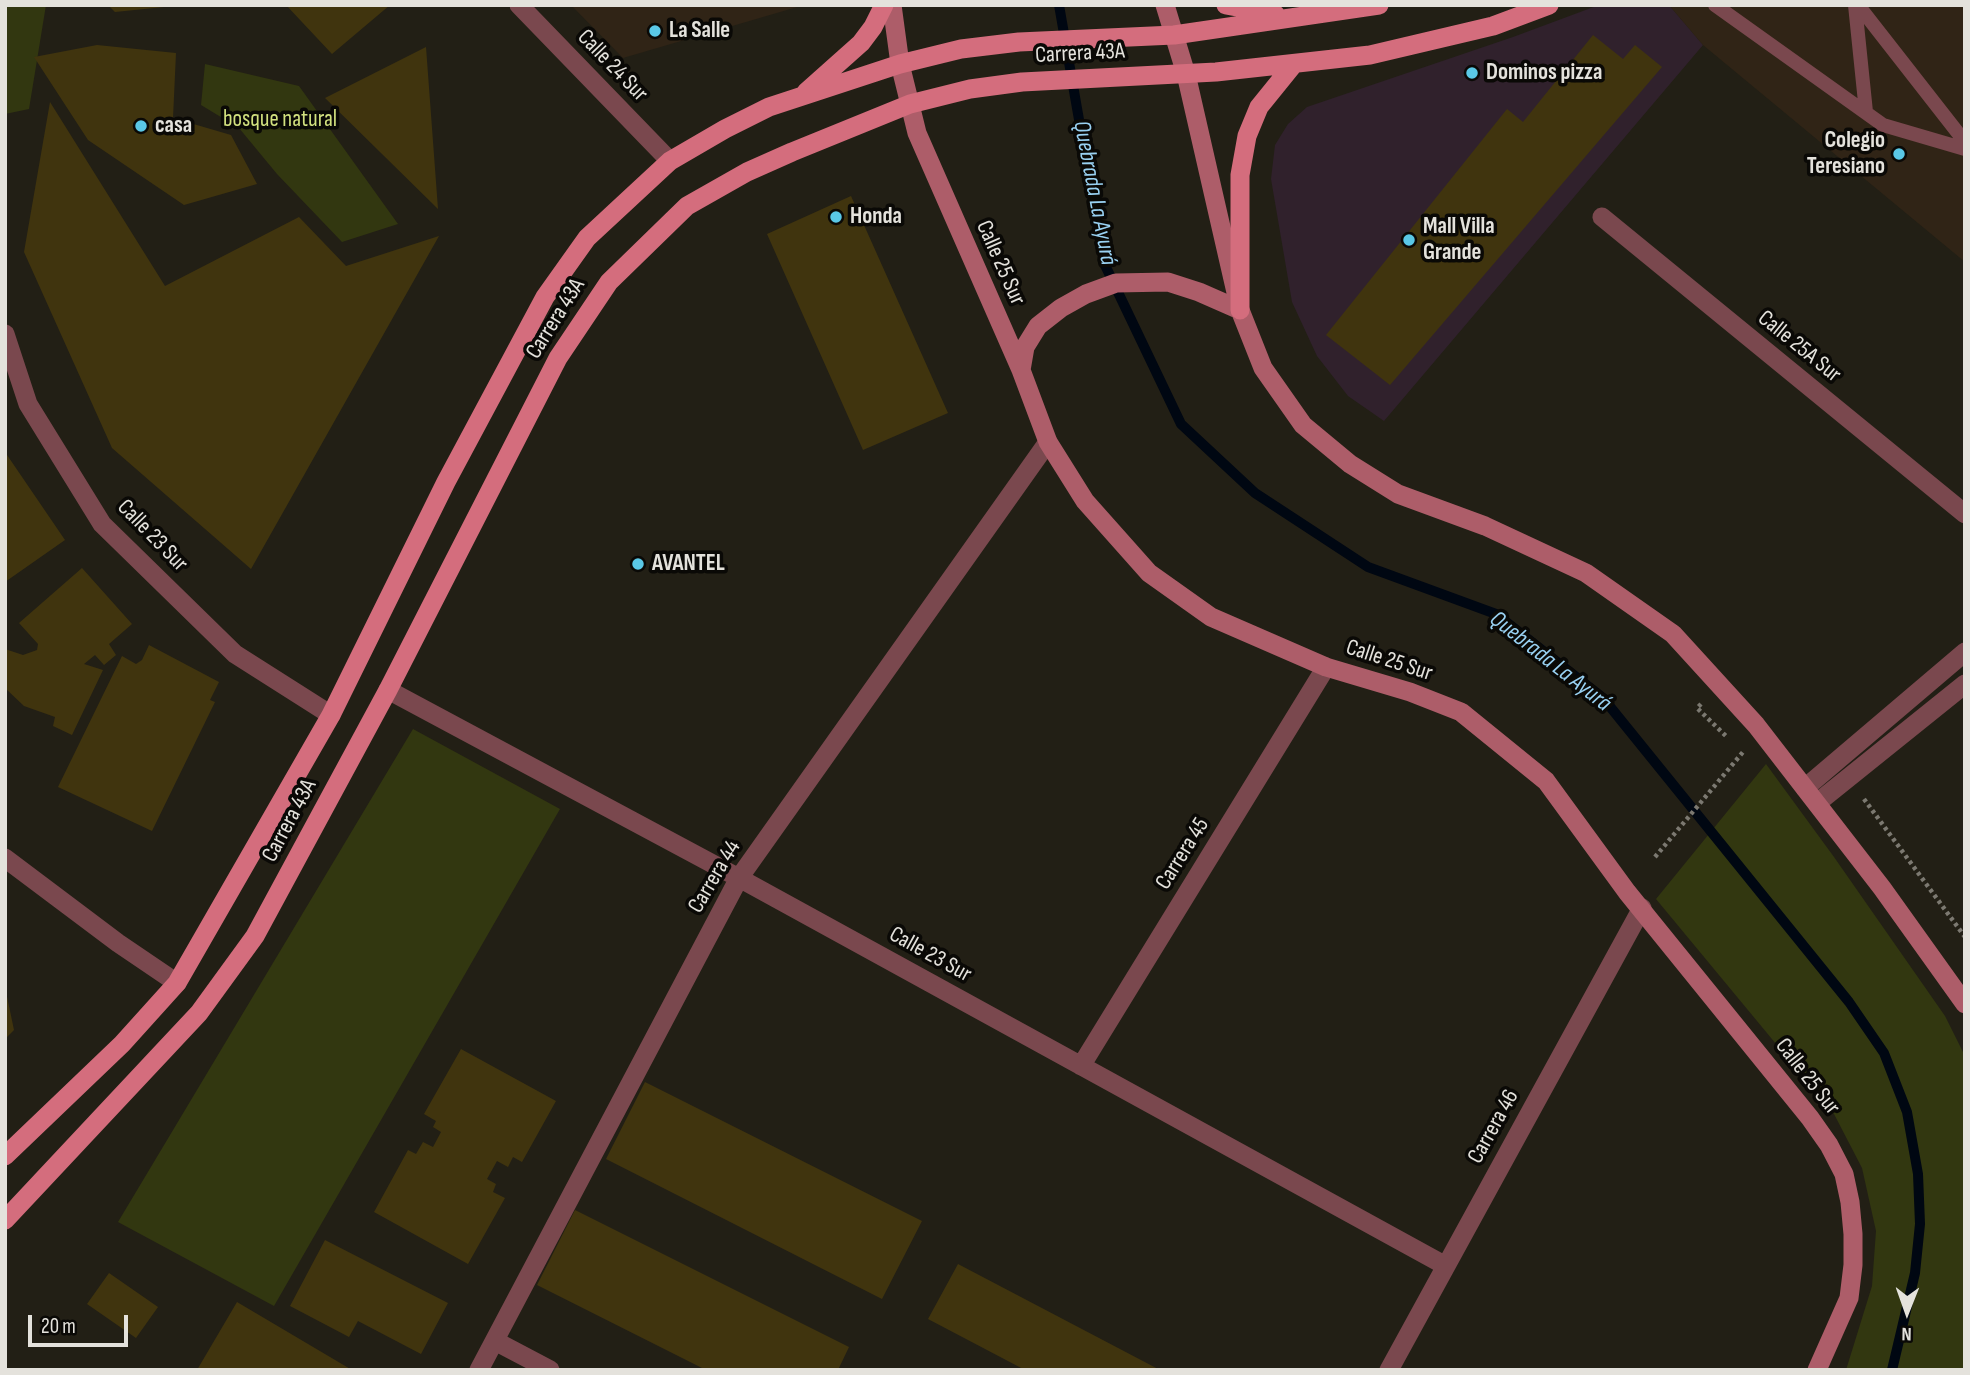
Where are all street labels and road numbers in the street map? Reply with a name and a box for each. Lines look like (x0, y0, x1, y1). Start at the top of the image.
street label: Calle 24 Sur (571, 24, 653, 108)
street label: Carrera 43A (1035, 38, 1125, 70)
street label: Calle 25 Sur (969, 217, 1031, 309)
street label: Carrera 43A (521, 274, 591, 364)
street label: Calle 25A Sur (1752, 305, 1846, 389)
street label: Calle 23 Sur (111, 494, 193, 578)
street label: Calle 25 Sur (1342, 634, 1436, 688)
street label: Carrera 43A (257, 775, 323, 867)
street label: Carrera 45 (1150, 813, 1216, 895)
street label: Carrera 44 (683, 836, 747, 918)
street label: Calle 23 Sur (884, 921, 976, 989)
street label: Calle 25 Sur (1769, 1033, 1845, 1121)
street label: Carrera 46 (1463, 1085, 1525, 1169)

